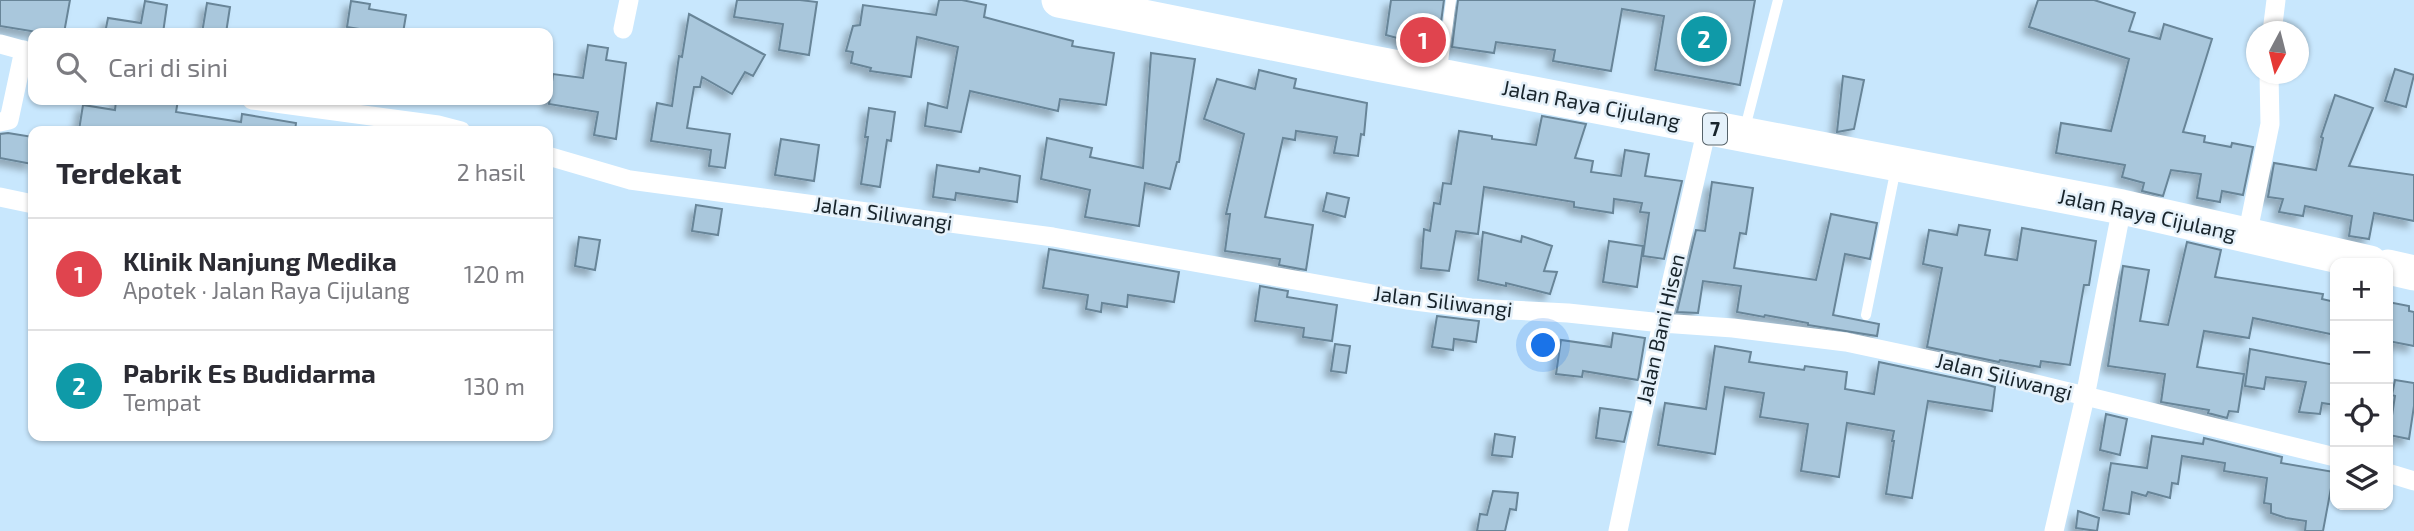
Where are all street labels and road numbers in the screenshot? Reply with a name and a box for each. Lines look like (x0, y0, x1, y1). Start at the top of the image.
street label: Jalan Raya Cijulang (1500, 74, 1683, 134)
road number: 7 (1703, 113, 1727, 144)
street label: Jalan Raya Cijulang (2056, 182, 2239, 246)
street label: Jalan Siliwangi (812, 190, 954, 235)
street label: Jalan Bani Hisen (1630, 251, 1689, 406)
street label: Jalan Siliwangi (1372, 280, 1514, 321)
street label: Jalan Siliwangi (1934, 347, 2075, 405)

